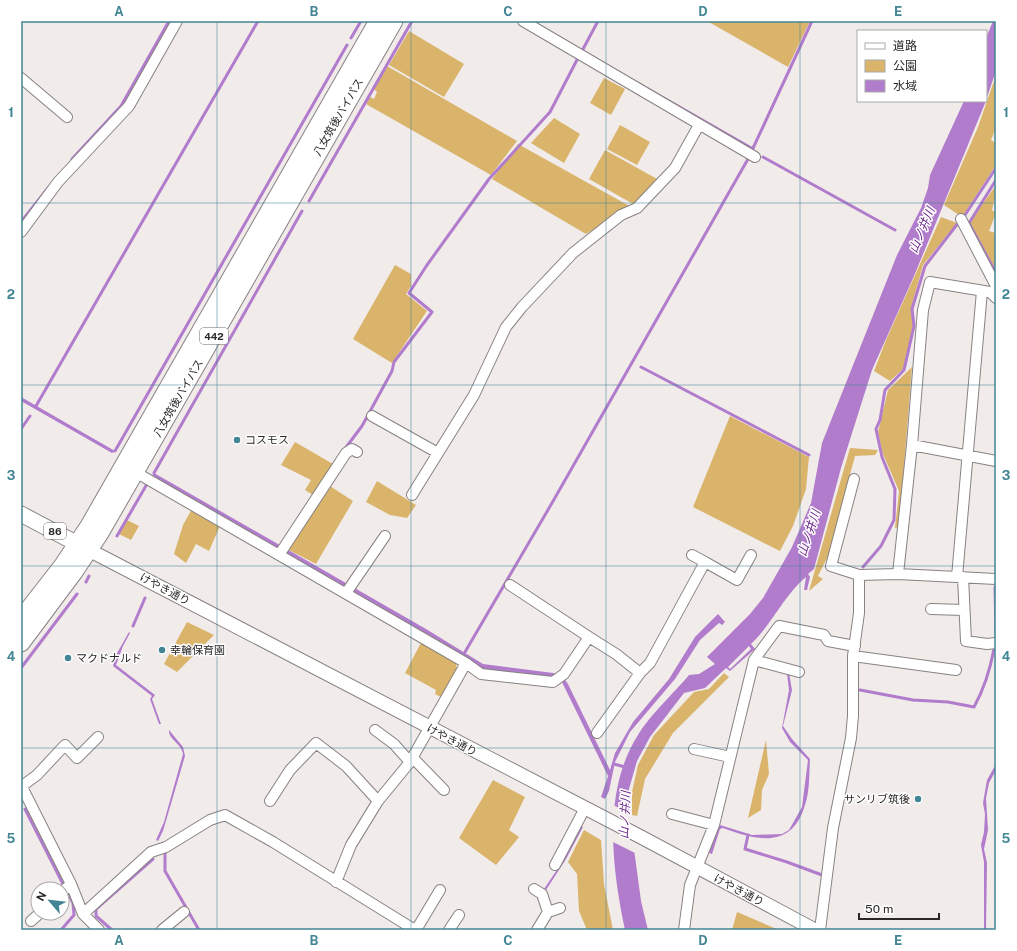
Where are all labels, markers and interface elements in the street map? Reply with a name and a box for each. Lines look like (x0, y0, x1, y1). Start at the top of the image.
text: A (114, 4, 124, 19)
text: B (310, 4, 319, 19)
text: C (503, 4, 513, 19)
text: D (698, 4, 708, 19)
text: E (894, 4, 902, 19)
legend (857, 30, 987, 102)
text: 道路 (893, 39, 917, 53)
text: 公園 (893, 59, 917, 73)
street label: 八女筑後バイパス (311, 76, 365, 158)
text: 水域 (893, 79, 917, 93)
text: 1 (8, 105, 14, 120)
text: 1 (1003, 105, 1009, 120)
water label: 山ノ井川 (906, 203, 939, 255)
text: 2 (7, 287, 15, 302)
text: 2 (1002, 287, 1010, 302)
road number: 442 (200, 328, 228, 344)
street label: 八女筑後バイパス (151, 357, 205, 439)
place label: コスモス (245, 434, 289, 446)
marker: コスモス (232, 435, 242, 445)
text: 3 (7, 468, 16, 483)
text: 3 (1002, 468, 1011, 483)
water label: 山ノ井川 (795, 506, 824, 558)
road number: 86 (44, 523, 66, 539)
street label: けやき通り (138, 571, 192, 607)
place label: 幸輪保育園 (170, 644, 225, 656)
marker: 幸輪保育園 (157, 645, 167, 655)
text: 4 (7, 649, 16, 664)
text: 4 (1002, 649, 1011, 664)
place label: マクドナルド (76, 652, 142, 664)
marker: マクドナルド (63, 653, 73, 663)
street label: けやき通り (425, 722, 479, 758)
water label: 山ノ井川 (617, 789, 633, 839)
place label: サンリブ筑後 (844, 793, 910, 805)
marker: サンリブ筑後 (913, 794, 923, 804)
text: 5 (7, 831, 16, 846)
text: 5 (1002, 831, 1011, 846)
street label: けやき通り (712, 872, 766, 908)
north arrow (30, 881, 70, 921)
text: N (34, 890, 48, 903)
scale bar (859, 895, 939, 921)
text: 50 m (865, 902, 893, 916)
text: A (114, 933, 124, 948)
text: B (310, 933, 319, 948)
text: C (503, 933, 513, 948)
text: D (698, 933, 708, 948)
text: E (894, 933, 902, 948)

